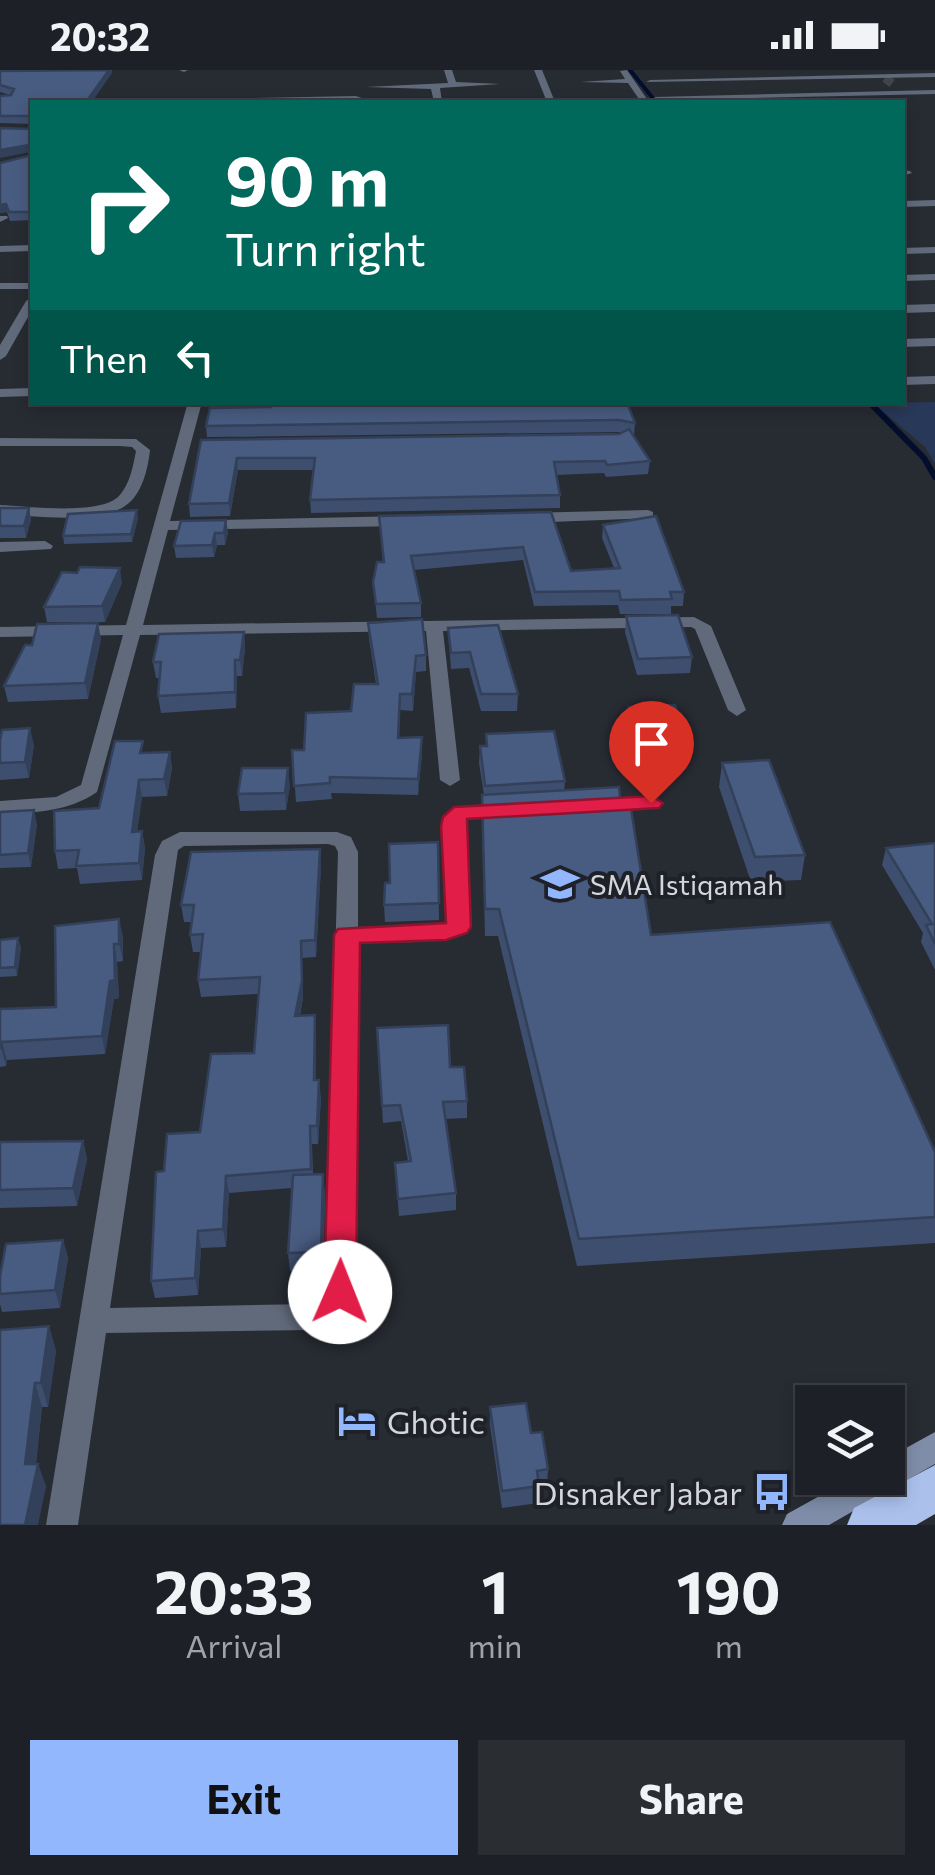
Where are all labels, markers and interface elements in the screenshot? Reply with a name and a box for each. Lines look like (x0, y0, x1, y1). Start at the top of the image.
text: 20:32 (50, 12, 150, 59)
text: 90 m (225, 135, 389, 220)
icon: right (60, 140, 190, 270)
text: Turn right (225, 220, 426, 275)
icon: left (168, 330, 223, 385)
text: Then (60, 334, 148, 381)
pin (609, 701, 694, 804)
icon: arrive (624, 716, 679, 771)
school or university icon: SMA Istiqamah (539, 863, 581, 905)
place label: SMA Istiqamah (590, 867, 783, 901)
position arrow (288, 1240, 392, 1344)
map controls (795, 1385, 905, 1495)
button: layers (795, 1385, 905, 1495)
hotel icon: Ghotic (336, 1400, 378, 1442)
place label: Ghotic (387, 1401, 485, 1441)
bus stop icon: Disnaker Jabar (751, 1471, 793, 1513)
place label: Disnaker Jabar (534, 1472, 742, 1512)
text: 20:33 (154, 1553, 313, 1626)
text: 1 (481, 1553, 509, 1626)
text: 190 (677, 1553, 781, 1626)
text: Arrival (185, 1625, 282, 1665)
text: min (468, 1625, 522, 1665)
text: m (715, 1625, 743, 1665)
button: Exit (30, 1740, 458, 1855)
button: Share (478, 1740, 905, 1855)

